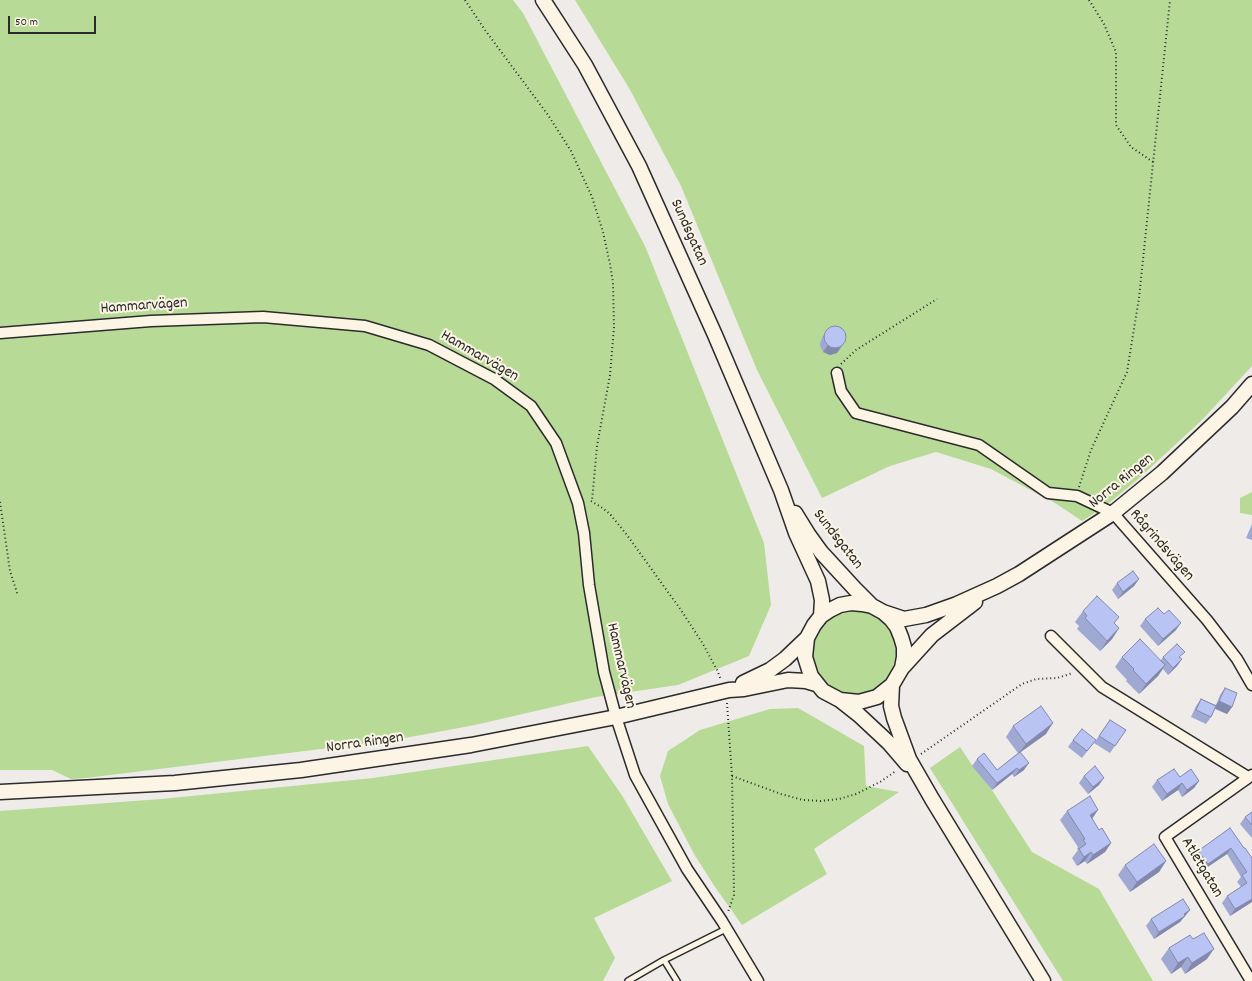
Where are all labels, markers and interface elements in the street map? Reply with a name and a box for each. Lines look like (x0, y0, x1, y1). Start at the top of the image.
scale bar (10, 8, 98, 34)
text: 50 m (15, 14, 38, 31)
street label: Sundsgatan (665, 197, 711, 269)
street label: Hammarvägen (100, 294, 188, 320)
street label: Hammarvägen (436, 327, 522, 387)
street label: Norra Ringen (1086, 450, 1158, 514)
street label: Sundsgatan (808, 506, 866, 574)
street label: Rågrindsvägen (1124, 506, 1198, 586)
street label: Hammarvägen (601, 621, 639, 711)
street label: Norra Ringen (325, 729, 405, 759)
street label: Atletgatan (1176, 834, 1226, 902)

